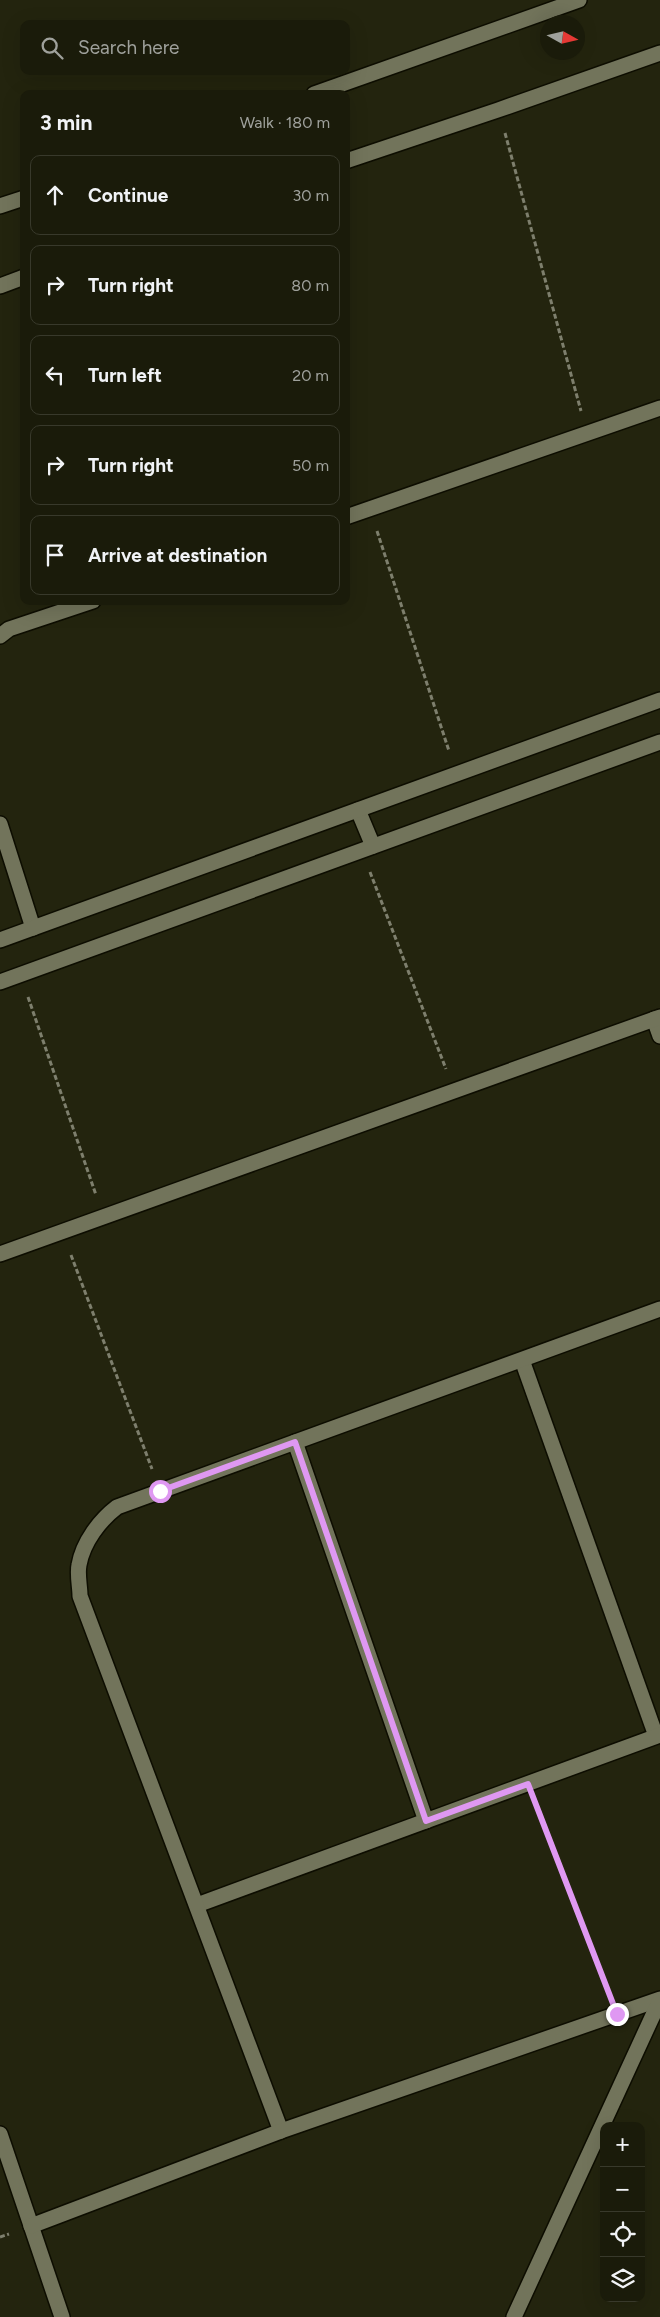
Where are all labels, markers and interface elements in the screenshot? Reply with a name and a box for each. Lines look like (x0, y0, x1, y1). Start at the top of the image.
north arrow (540, 15, 585, 60)
search box (20, 20, 350, 75)
icon: search (38, 34, 66, 62)
text: Search here (78, 36, 180, 59)
text: 3 min (40, 110, 92, 135)
text: Walk · 180 m (240, 113, 330, 132)
icon: ahead (41, 181, 69, 209)
text: Continue (88, 184, 168, 207)
text: 30 m (292, 186, 329, 205)
icon: right (41, 271, 69, 299)
text: Turn right (88, 274, 174, 297)
text: 80 m (291, 276, 329, 295)
icon: left (41, 361, 69, 389)
text: Turn left (88, 364, 162, 387)
text: 20 m (292, 366, 329, 385)
icon: right (41, 451, 69, 479)
text: Turn right (88, 454, 174, 477)
text: 50 m (292, 456, 329, 475)
icon: arrive (41, 541, 69, 569)
text: Arrive at destination (88, 544, 267, 567)
route start (149, 1480, 172, 1503)
route end (606, 2003, 629, 2026)
map controls (600, 2122, 645, 2302)
button: + (600, 2122, 645, 2167)
button: − (600, 2167, 645, 2212)
button: locate (600, 2212, 645, 2257)
button: layers (600, 2257, 645, 2302)

